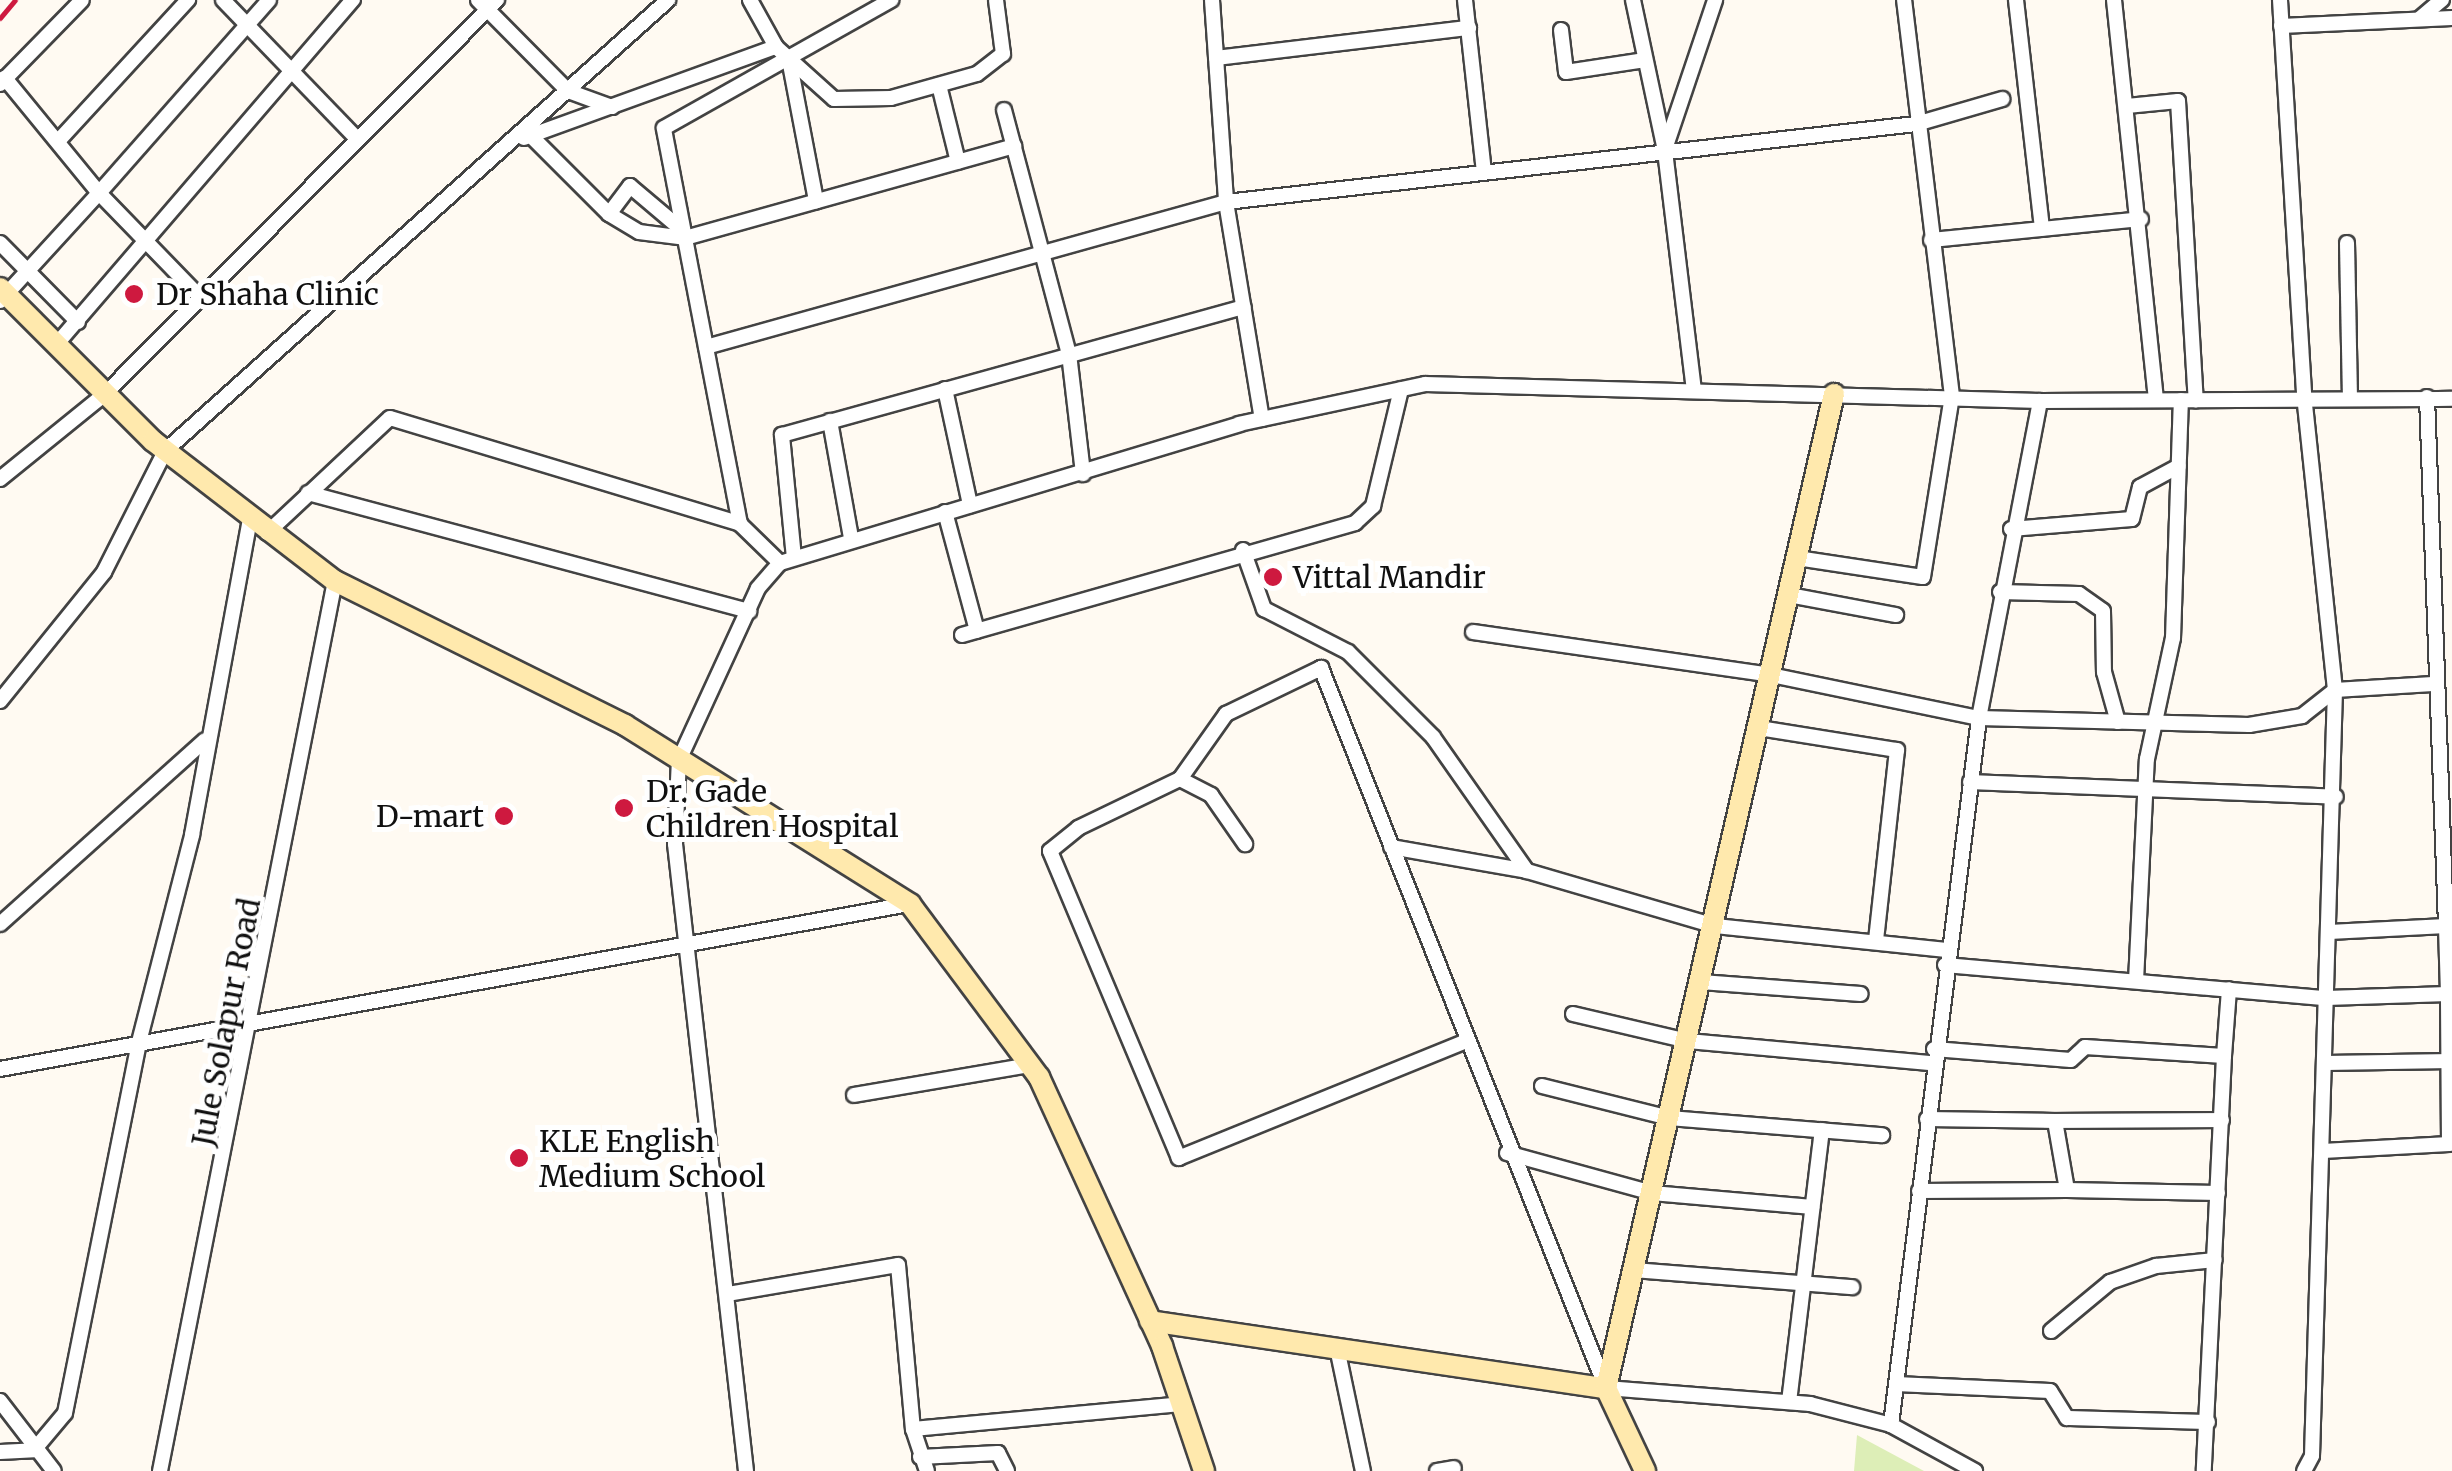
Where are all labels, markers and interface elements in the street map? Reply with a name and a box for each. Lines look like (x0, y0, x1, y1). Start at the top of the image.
place label: Dr Shaha Clinic (156, 276, 379, 312)
marker: Dr Shaha Clinic (121, 281, 147, 307)
place label: Vittal Mandir (1293, 559, 1486, 595)
marker: Vittal Mandir (1262, 566, 1284, 588)
place label: Dr. Gade Children Hospital (646, 773, 898, 844)
marker: Dr. Gade Children Hospital (611, 795, 637, 821)
place label: D-mart (376, 798, 484, 834)
marker: D-mart (493, 805, 515, 827)
street label: Jule Solapur Road (184, 895, 268, 1149)
place label: KLE English Medium School (539, 1123, 765, 1194)
marker: KLE English Medium School (508, 1147, 530, 1169)

